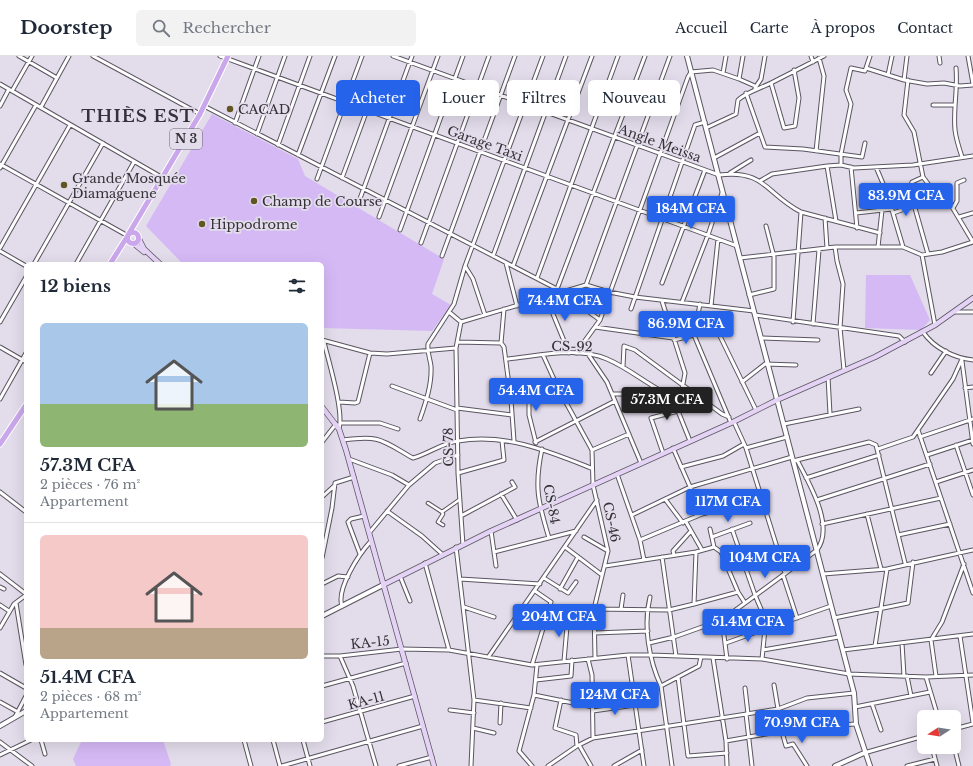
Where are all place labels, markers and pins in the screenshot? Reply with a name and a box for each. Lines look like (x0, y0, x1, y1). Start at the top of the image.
place label: CACAD (238, 101, 290, 118)
marker: CACAD (225, 104, 235, 114)
place label: Grande Mosquée Diamaguene (72, 170, 186, 202)
marker: Grande Mosquée Diamaguene (59, 180, 69, 190)
pin: 83.9M CFA (860, 183, 952, 217)
place label: Champ de Course (262, 193, 382, 210)
marker: Champ de Course (249, 196, 259, 206)
pin: 184M CFA (650, 196, 732, 230)
place label: Hippodrome (210, 216, 297, 233)
marker: Hippodrome (197, 219, 207, 229)
pin: 74.4M CFA (519, 288, 611, 322)
pin: 86.9M CFA (640, 311, 732, 345)
pin: 54.4M CFA (490, 378, 582, 412)
pin: 57.3M CFA (621, 387, 713, 421)
pin: 117M CFA (687, 489, 769, 523)
pin: 104M CFA (724, 545, 806, 579)
pin: 204M CFA (518, 604, 600, 638)
pin: 51.4M CFA (702, 609, 794, 643)
pin: 124M CFA (574, 682, 656, 716)
pin: 70.9M CFA (756, 710, 848, 744)

